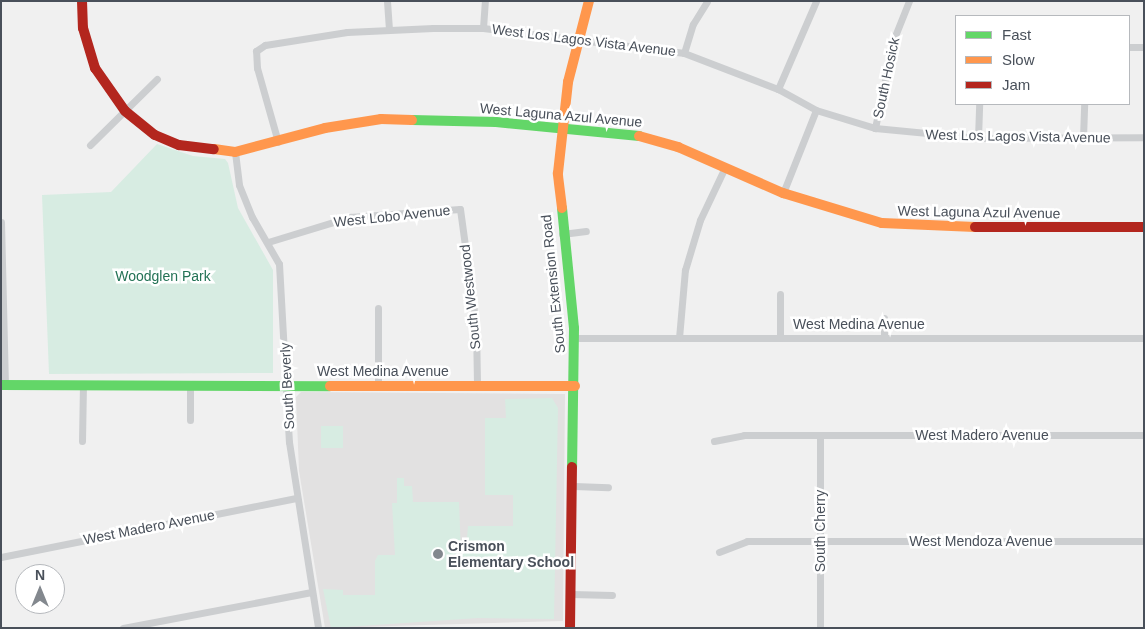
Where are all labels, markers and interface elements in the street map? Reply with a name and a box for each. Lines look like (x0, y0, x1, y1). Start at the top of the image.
legend (955, 15, 1130, 105)
street label: West Los Lagos Vista Avenue (491, 20, 677, 60)
text: Fast (1002, 26, 1031, 43)
street label: South Hosick (869, 36, 903, 120)
text: Slow (1002, 51, 1035, 68)
text: Jam (1002, 76, 1030, 93)
street label: West Laguna Azul Avenue (478, 99, 644, 131)
street label: West Los Lagos Vista Avenue (925, 126, 1111, 146)
street label: West Lobo Avenue (333, 201, 451, 231)
street label: West Laguna Azul Avenue (897, 202, 1061, 222)
street label: South Extension Road (537, 214, 569, 354)
street label: South Westwood (456, 244, 484, 350)
park label: Woodglen Park (115, 268, 211, 284)
street label: West Medina Avenue (793, 316, 925, 332)
street label: South Beverly (276, 342, 298, 430)
street label: West Medina Avenue (317, 363, 449, 379)
street label: West Madero Avenue (915, 427, 1049, 443)
street label: South Cherry (812, 490, 828, 572)
street label: West Madero Avenue (82, 506, 216, 548)
street label: West Mendoza Avenue (909, 533, 1053, 549)
place label: Crismon Elementary School (448, 538, 574, 570)
marker: Crismon Elementary School (432, 548, 444, 560)
north arrow (15, 564, 65, 614)
text: N (35, 567, 45, 583)

